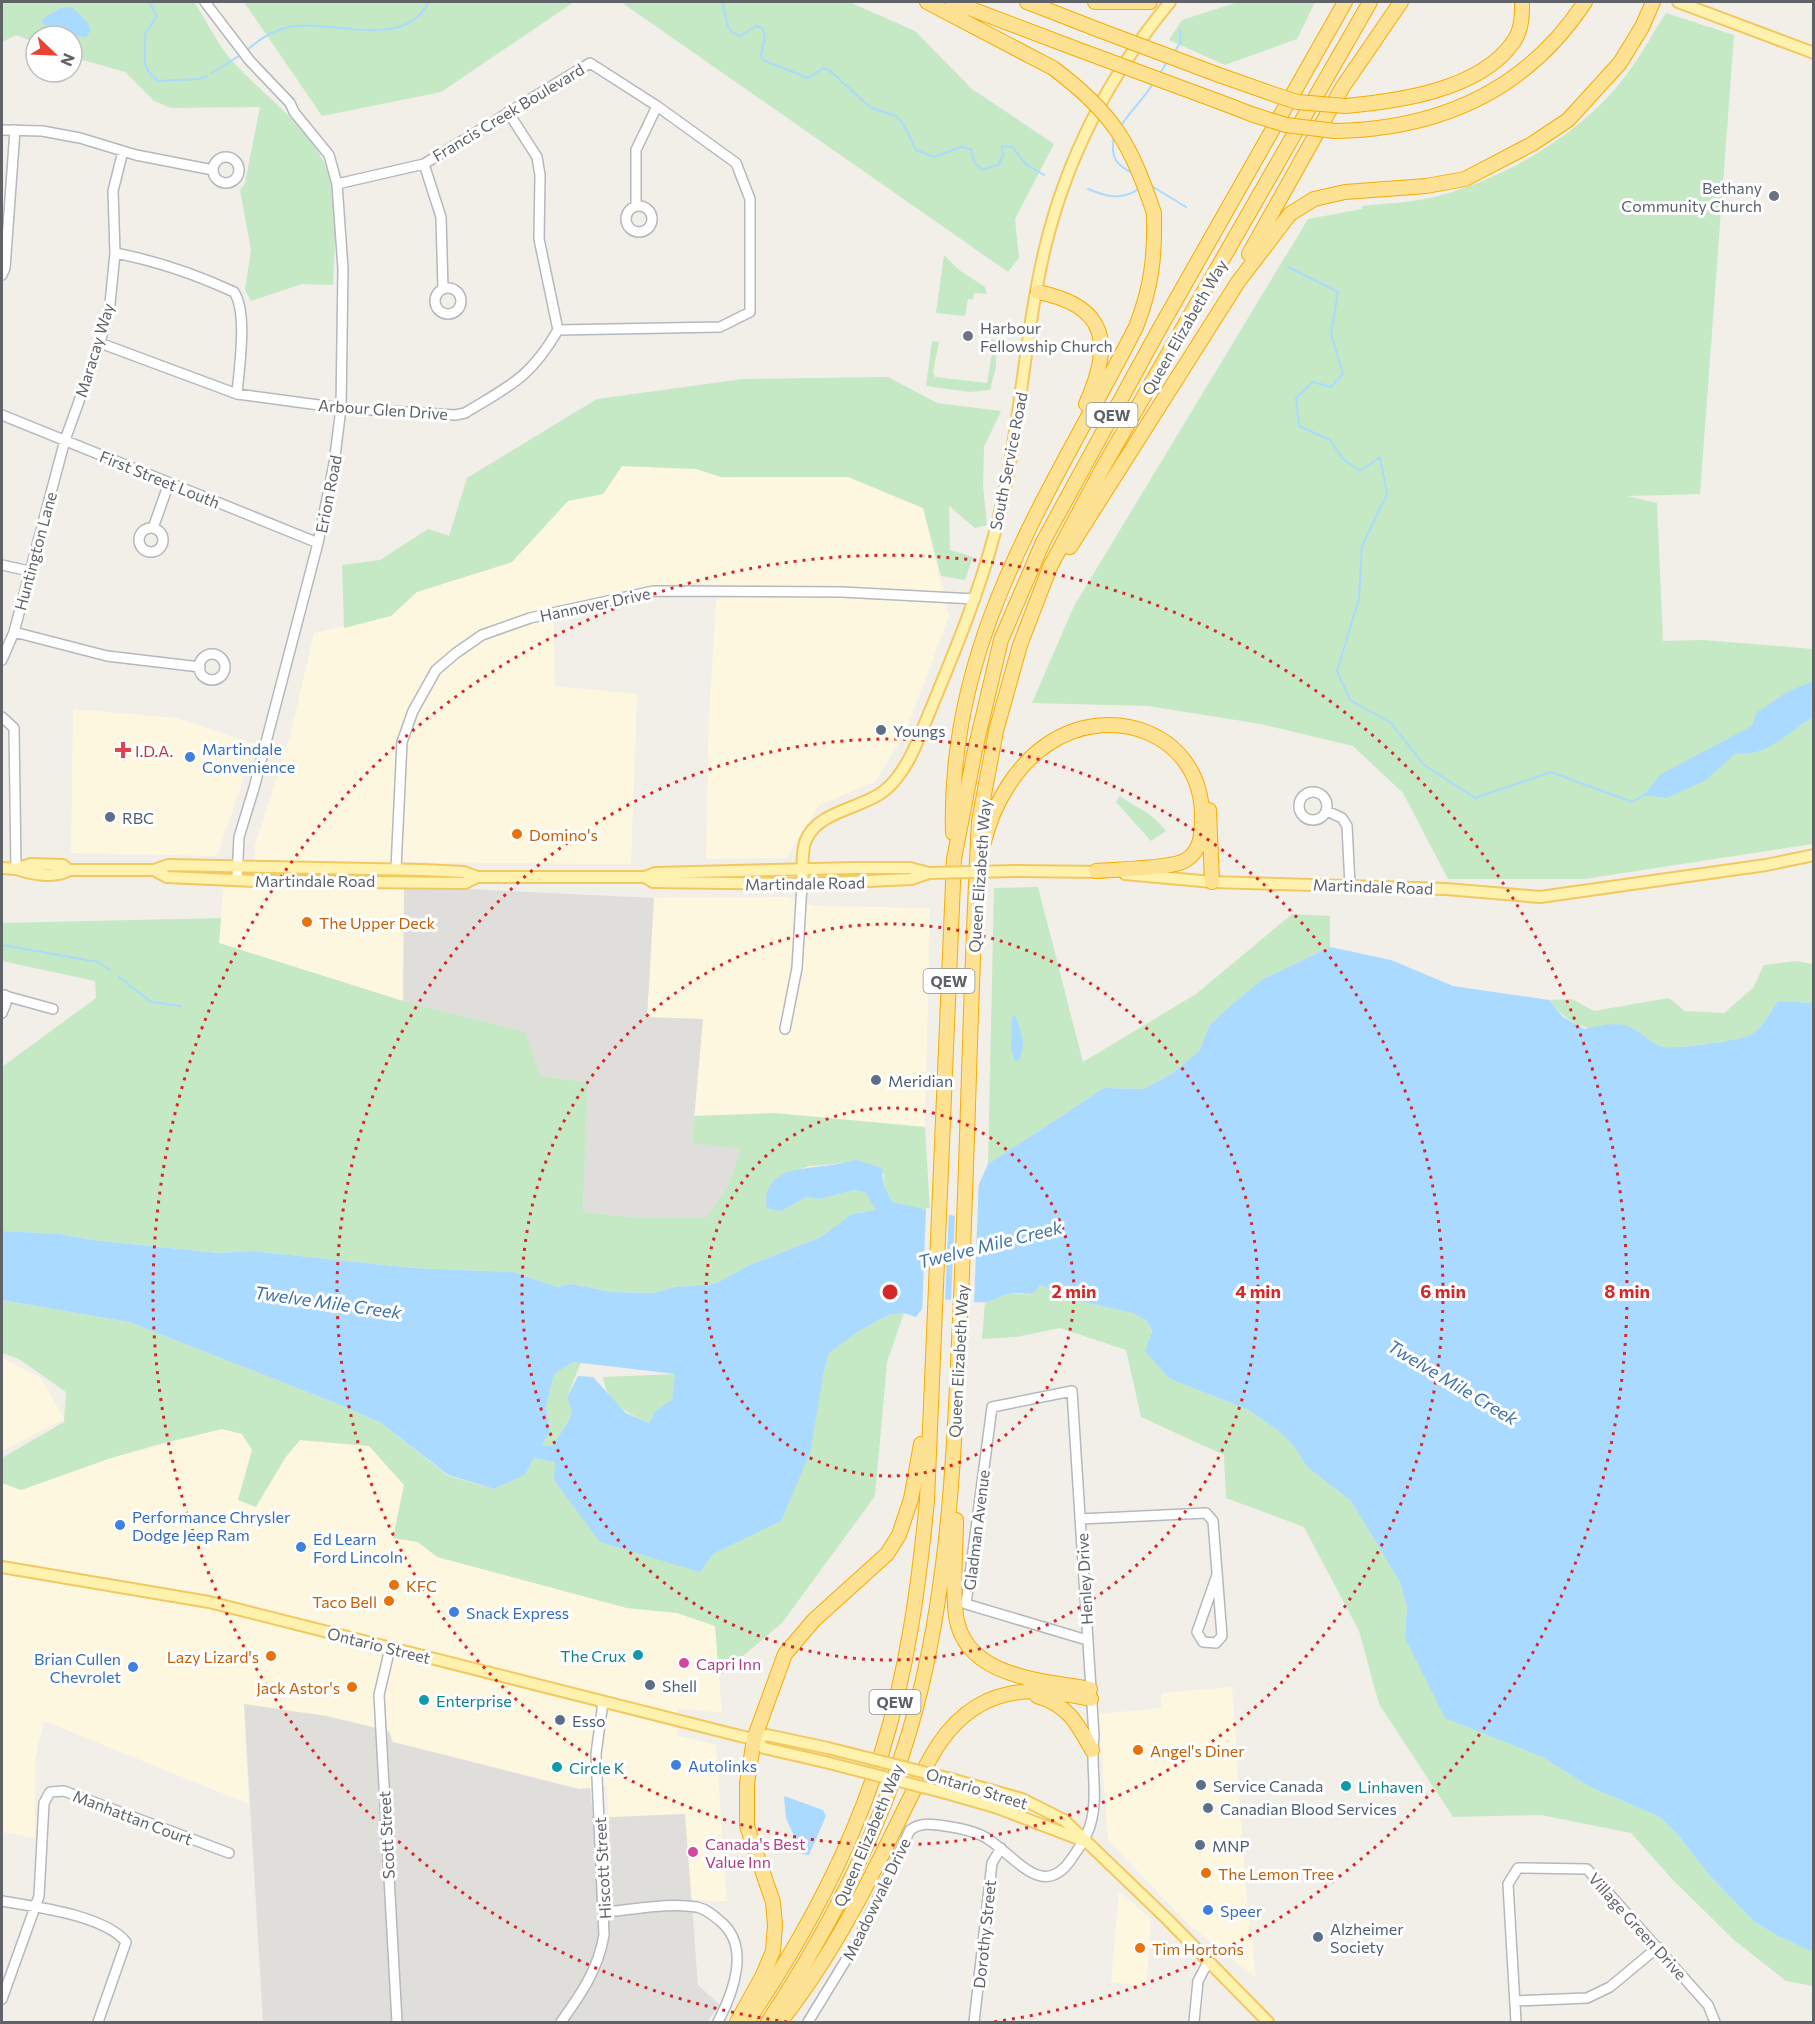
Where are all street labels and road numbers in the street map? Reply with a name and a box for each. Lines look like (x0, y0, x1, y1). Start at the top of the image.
street label: Francis Creek Boulevard (429, 59, 587, 165)
street label: Queen Elizabeth Way (1137, 256, 1231, 398)
street label: Maracay Way (71, 301, 117, 399)
street label: South Service Road (985, 390, 1031, 532)
street label: Arbour Glen Drive (318, 395, 448, 423)
road number: QEW (1086, 403, 1138, 427)
street label: First Street Louth (97, 446, 223, 512)
street label: Erion Road (311, 453, 345, 535)
street label: Huntington Lane (10, 490, 60, 612)
street label: Hannover Drive (538, 583, 652, 625)
street label: Queen Elizabeth Way (964, 799, 994, 953)
street label: Martindale Road (255, 871, 375, 890)
street label: Martindale Road (745, 872, 865, 894)
street label: Martindale Road (1313, 874, 1433, 898)
road number: QEW (924, 969, 974, 993)
street label: Queen Elizabeth Way (944, 1284, 972, 1438)
street label: Gladman Avenue (959, 1469, 993, 1591)
street label: Henley Drive (1072, 1533, 1096, 1625)
street label: Ontario Street (326, 1623, 433, 1667)
road number: QEW (870, 1690, 920, 1714)
street label: Queen Elizabeth Way (829, 1761, 907, 1909)
street label: Ontario Street (924, 1763, 1031, 1813)
street label: Manhattan Court (71, 1785, 196, 1849)
street label: Scott Street (374, 1790, 398, 1880)
street label: Hiscott Street (590, 1816, 614, 1920)
street label: Meadowvale Drive (838, 1835, 914, 1963)
street label: Village Green Drive (1585, 1869, 1691, 1983)
street label: Dorothy Street (969, 1878, 999, 1989)

